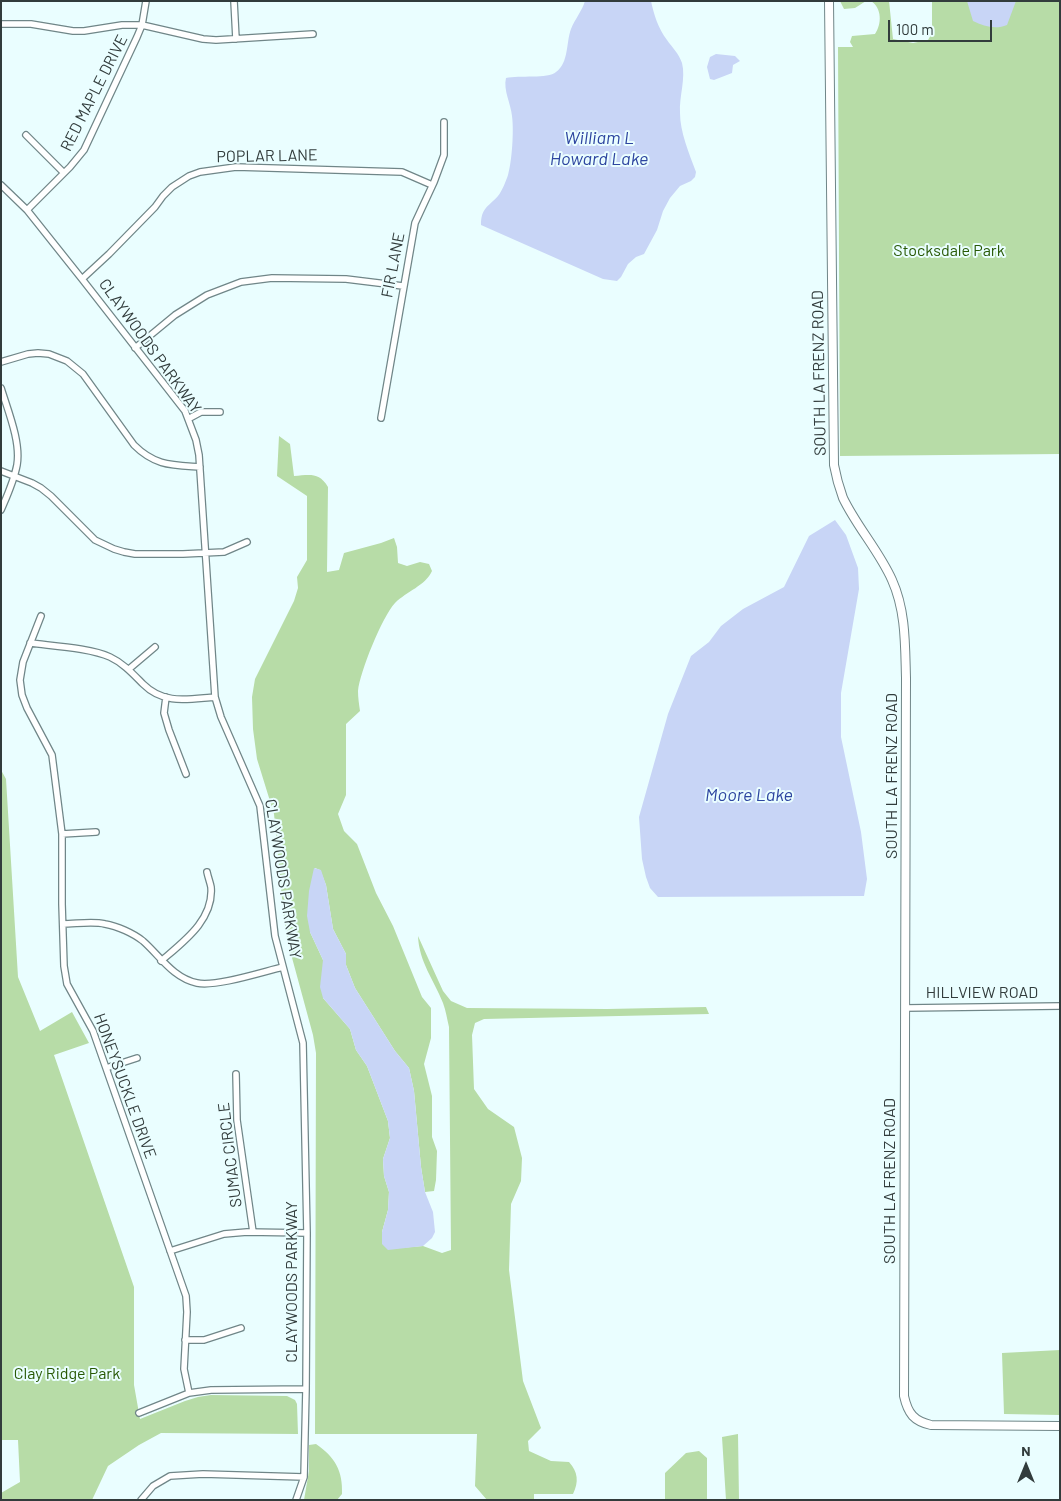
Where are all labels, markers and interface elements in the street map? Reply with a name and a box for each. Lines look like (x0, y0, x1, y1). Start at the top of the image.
scale bar (891, 10, 995, 42)
text: 100 m (896, 20, 934, 38)
street label: RED MAPLE DRIVE (56, 32, 132, 154)
water label: William L Howard Lake (550, 127, 648, 170)
street label: POPLAR LANE (216, 146, 318, 166)
street label: FIR LANE (377, 231, 409, 299)
park label: Stocksdale Park (893, 241, 1005, 261)
street label: CLAYWOODS PARKWAY (95, 275, 205, 417)
street label: SOUTH LA FRENZ ROAD (808, 290, 830, 456)
street label: SOUTH LA FRENZ ROAD (882, 693, 902, 859)
water label: Moore Lake (705, 784, 793, 806)
street label: CLAYWOODS PARKWAY (261, 798, 305, 960)
street label: HILLVIEW ROAD (926, 983, 1038, 1003)
street label: HONEYSUCKLE DRIVE (90, 1011, 160, 1161)
street label: SOUTH LA FRENZ ROAD (880, 1098, 900, 1264)
street label: SUMAC CIRCLE (214, 1101, 246, 1209)
street label: CLAYWOODS PARKWAY (282, 1201, 302, 1363)
park label: Clay Ridge Park (14, 1364, 120, 1384)
north arrow (1001, 1441, 1051, 1491)
text: N (1021, 1442, 1031, 1459)

